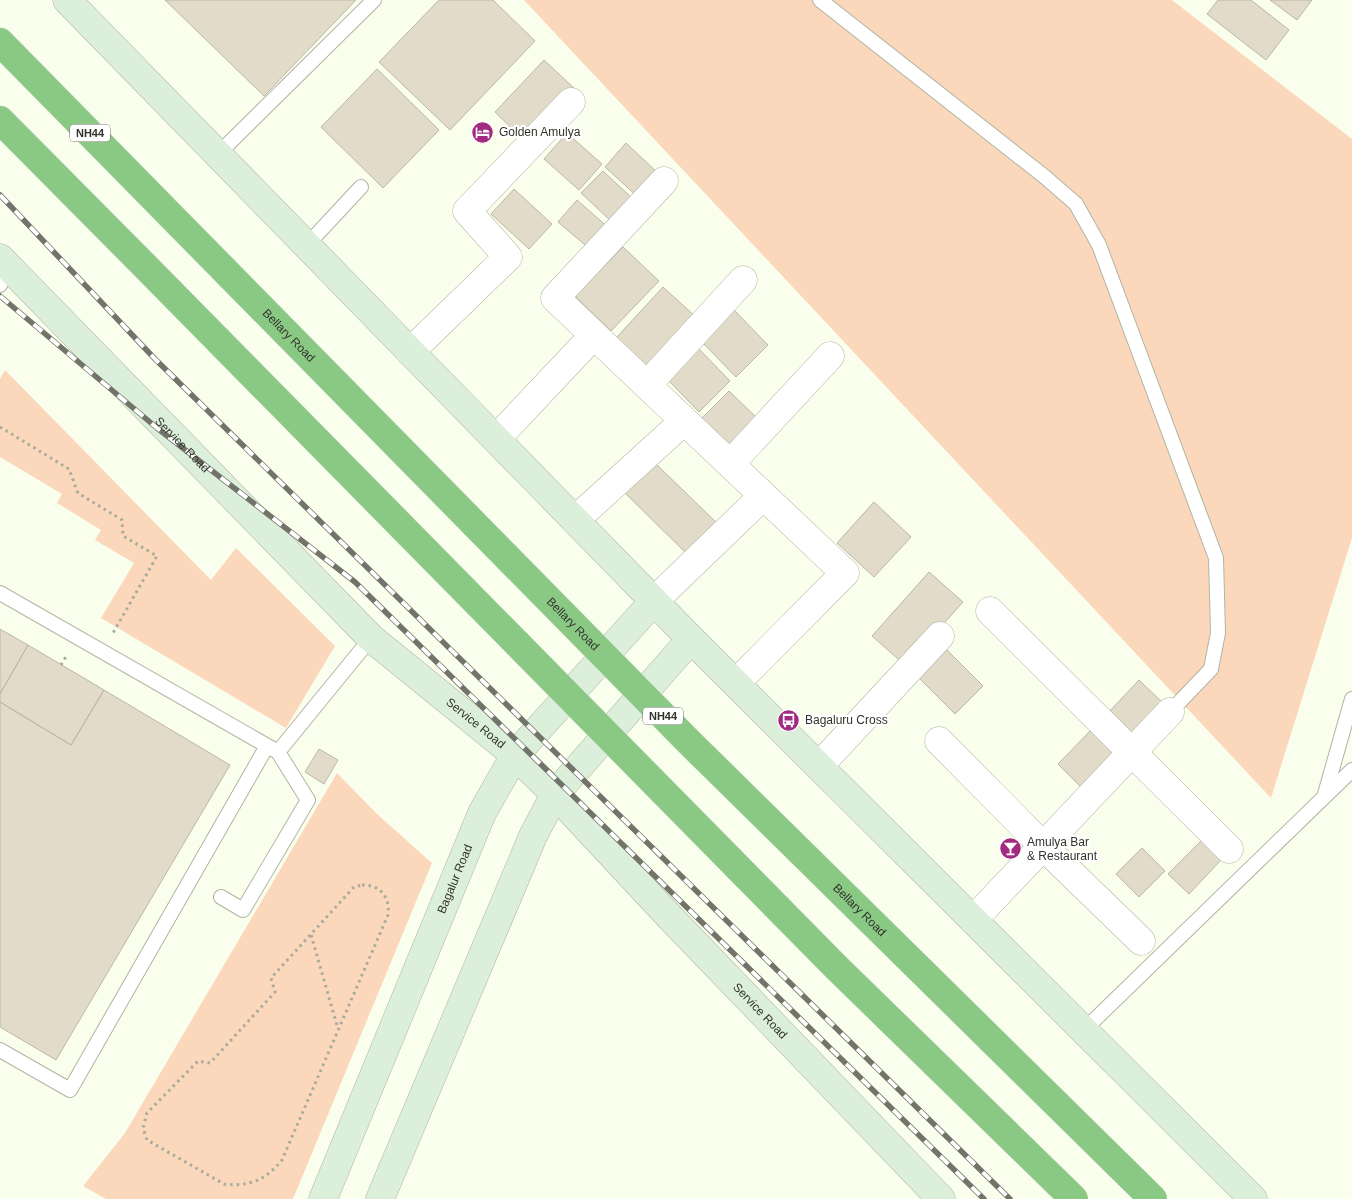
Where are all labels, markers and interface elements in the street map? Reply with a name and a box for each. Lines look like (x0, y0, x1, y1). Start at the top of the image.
hotel icon: Golden Amulya (471, 120, 495, 144)
road number: NH44 (70, 125, 110, 142)
place label: Golden Amulya (499, 125, 581, 139)
street label: Bellary Road (260, 306, 318, 365)
street label: Service Road (152, 414, 213, 475)
street label: Bellary Road (544, 595, 602, 653)
street label: Service Road (443, 695, 508, 751)
road number: NH44 (643, 708, 683, 724)
bus stop icon: Bagaluru Cross (777, 708, 801, 732)
place label: Bagaluru Cross (805, 713, 888, 727)
place label: Amulya Bar & Restaurant (1027, 835, 1098, 863)
bar icon: Amulya Bar & Restaurant (999, 837, 1023, 861)
street label: Bagalur Road (434, 842, 475, 916)
street label: Bellary Road (830, 881, 889, 939)
street label: Service Road (730, 980, 790, 1042)

